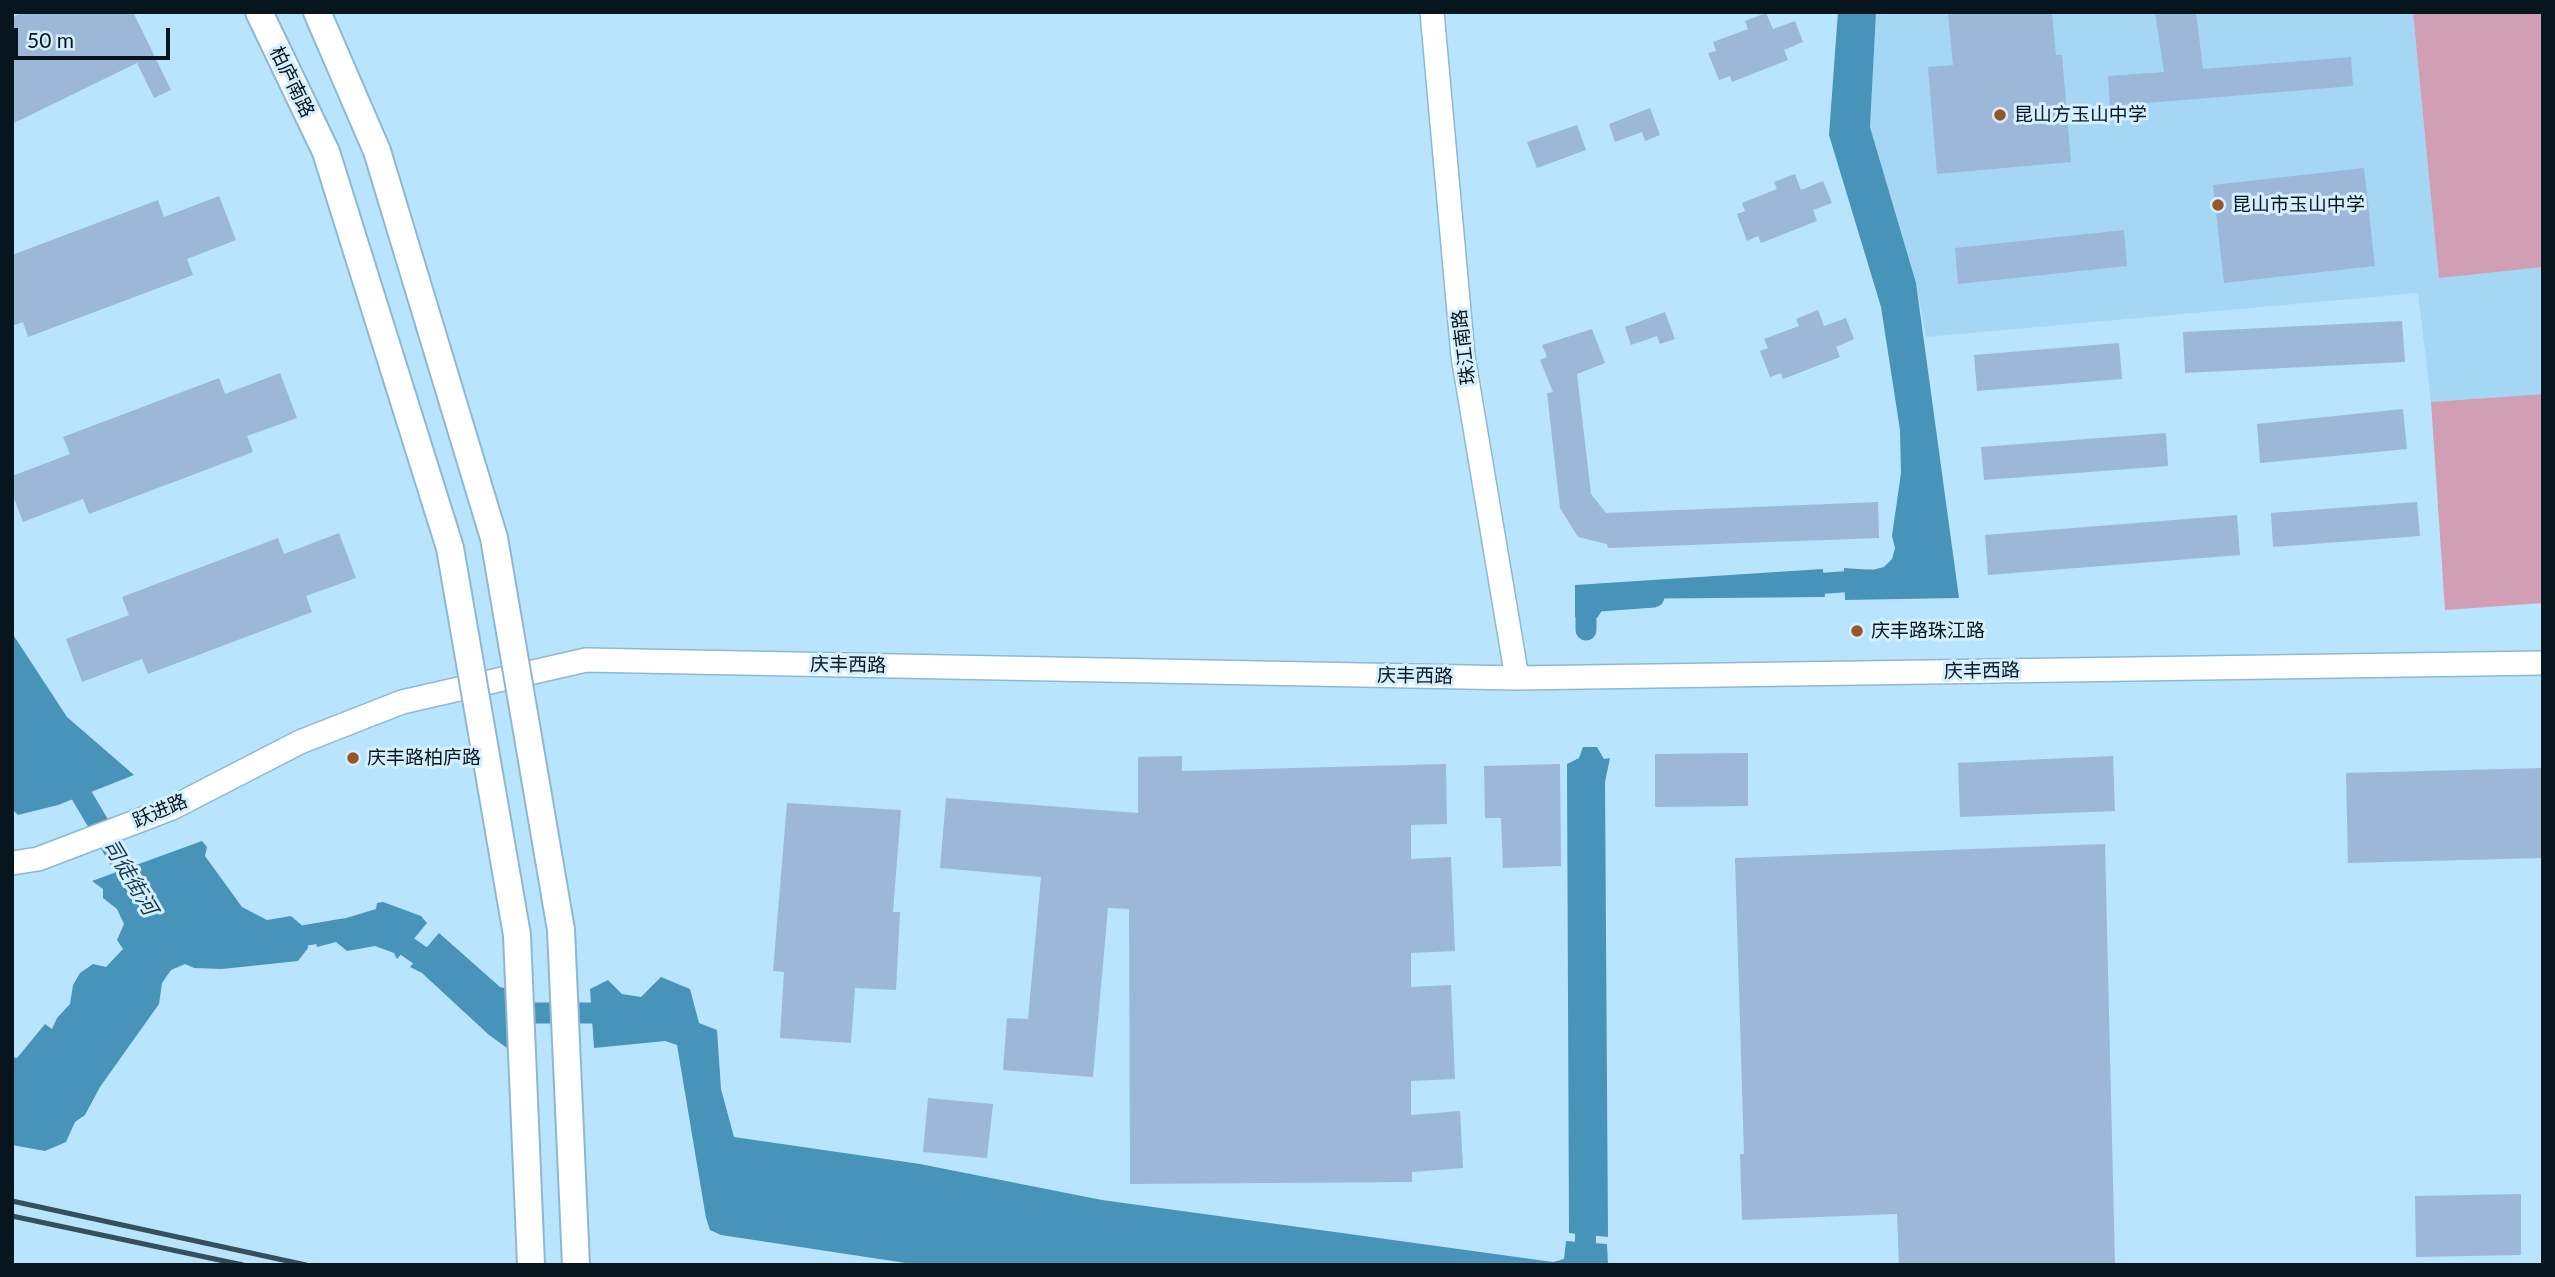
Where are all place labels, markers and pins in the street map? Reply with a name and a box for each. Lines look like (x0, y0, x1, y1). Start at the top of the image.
place label: 昆山方玉山中学 (2014, 104, 2147, 126)
marker: 昆山方玉山中学 (1992, 107, 2008, 123)
place label: 昆山市玉山中学 (2232, 194, 2365, 216)
marker: 昆山市玉山中学 (2210, 197, 2226, 213)
place label: 庆丰路珠江路 (1871, 620, 1985, 642)
marker: 庆丰路珠江路 (1849, 623, 1865, 639)
place label: 庆丰路柏庐路 (367, 747, 481, 769)
marker: 庆丰路柏庐路 (345, 750, 361, 766)

